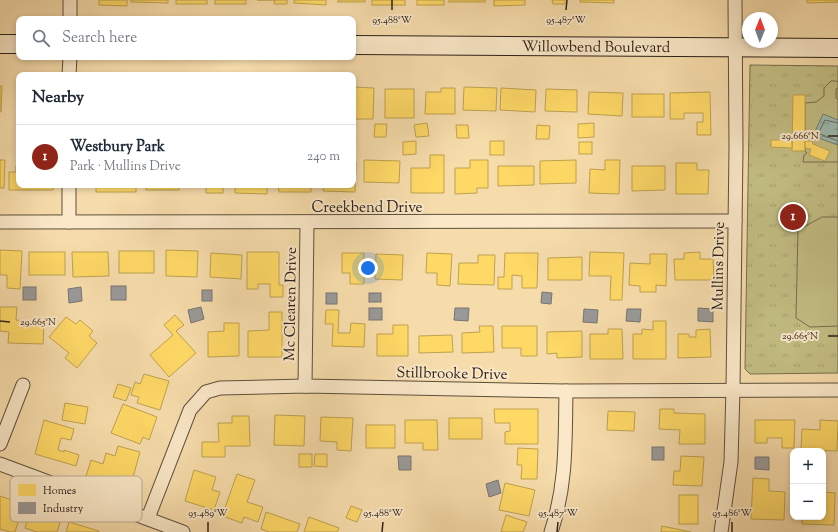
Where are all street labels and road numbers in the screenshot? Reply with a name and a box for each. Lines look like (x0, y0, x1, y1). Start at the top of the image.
street label: Willowbend Boulevard (522, 37, 671, 59)
street label: Creekbend Drive (311, 198, 423, 219)
street label: Mullins Drive (708, 221, 731, 311)
street label: Mc Clearen Drive (280, 247, 303, 361)
street label: Stillbrooke Drive (396, 363, 508, 386)

